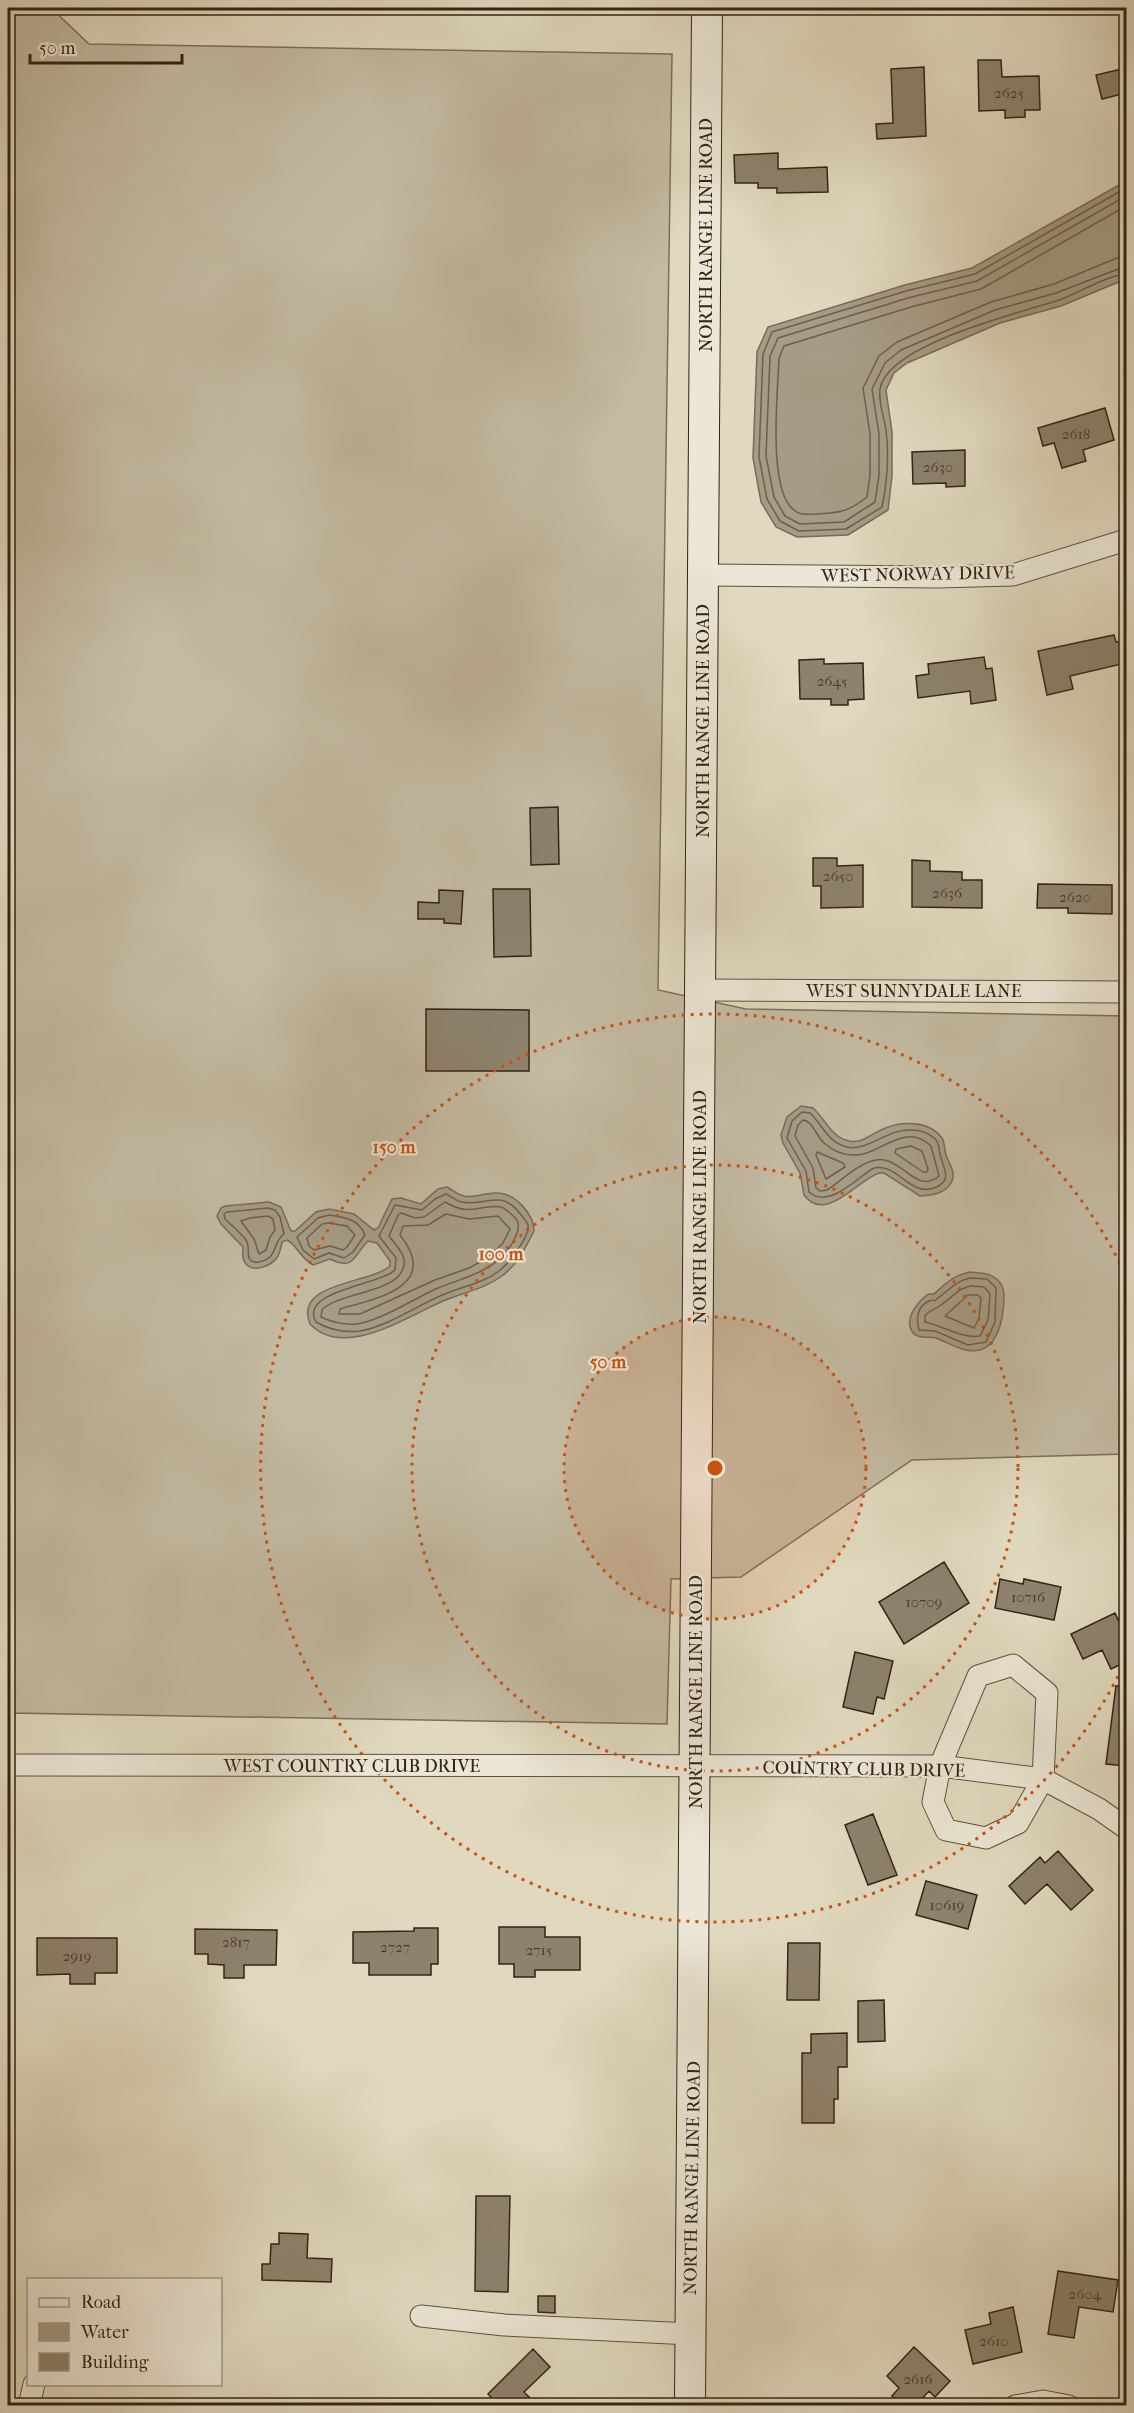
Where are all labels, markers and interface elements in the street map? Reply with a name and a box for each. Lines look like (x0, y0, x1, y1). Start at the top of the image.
scale bar (30, 27, 182, 65)
text: 50 m (39, 38, 76, 59)
house number: 2625 (994, 84, 1024, 102)
street label: NORTH RANGE LINE ROAD (696, 118, 717, 352)
house number: 2618 (1062, 425, 1090, 443)
house number: 2630 (923, 458, 953, 476)
street label: WEST NORWAY DRIVE (820, 562, 1015, 587)
street label: NORTH RANGE LINE ROAD (693, 604, 714, 838)
house number: 2645 (817, 672, 847, 690)
house number: 2650 (823, 867, 853, 885)
house number: 2636 (932, 884, 963, 902)
house number: 2620 (1059, 888, 1091, 906)
street label: WEST SUNNYDALE LANE (805, 981, 1022, 1002)
street label: NORTH RANGE LINE ROAD (690, 1090, 711, 1324)
text: 150 m (373, 1137, 416, 1158)
text: 100 m (478, 1244, 525, 1265)
text: 50 m (590, 1352, 627, 1373)
centre of rings (705, 1458, 725, 1478)
street label: NORTH RANGE LINE ROAD (686, 1575, 707, 1809)
house number: 10716 (1011, 1588, 1046, 1606)
house number: 10709 (906, 1593, 943, 1611)
street label: WEST COUNTRY CLUB DRIVE (223, 1756, 480, 1777)
street label: COUNTRY CLUB DRIVE (762, 1757, 966, 1782)
house number: 10619 (930, 1896, 965, 1914)
house number: 2817 (222, 1933, 250, 1951)
house number: 2727 (380, 1938, 410, 1956)
house number: 2715 (526, 1941, 552, 1959)
house number: 2919 (63, 1947, 92, 1965)
street label: NORTH RANGE LINE ROAD (680, 2061, 705, 2295)
legend (27, 2278, 222, 2386)
house number: 2604 (1069, 2285, 1103, 2303)
text: Road (81, 2292, 121, 2313)
text: Water (80, 2322, 129, 2343)
house number: 2610 (979, 2332, 1009, 2350)
text: Building (81, 2352, 149, 2373)
house number: 2616 (903, 2370, 933, 2388)

